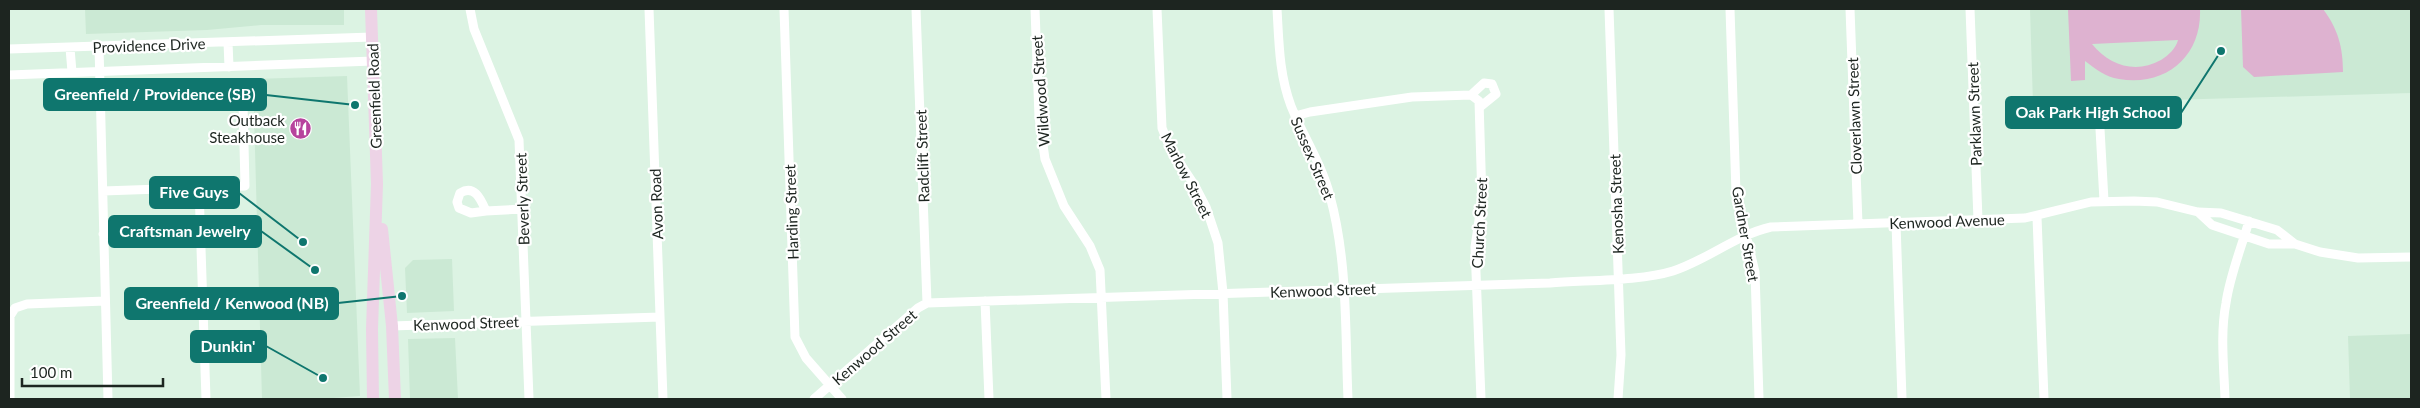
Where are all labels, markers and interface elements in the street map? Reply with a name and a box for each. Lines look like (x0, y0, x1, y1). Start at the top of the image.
street label: Providence Drive (92, 34, 206, 56)
street label: Wildwood Street (1027, 34, 1053, 147)
street label: Greenfield Road (363, 43, 385, 149)
street label: Cloverlawn Street (1843, 56, 1865, 175)
street label: Parklawn Street (1963, 61, 1985, 166)
callout: Greenfield / Providence (SB) (44, 79, 266, 110)
text: Greenfield / Providence (SB) (54, 84, 256, 103)
callout: Oak Park High School (2006, 97, 2181, 128)
text: Oak Park High School (2016, 102, 2170, 121)
street label: Radclift Street (911, 109, 933, 203)
place label: Outback Steakhouse (209, 111, 285, 146)
street label: Sussex Street (1288, 114, 1339, 203)
restaurant icon: Outback Steakhouse (289, 117, 313, 141)
street label: Marlow Street (1158, 129, 1216, 221)
street label: Beverly Street (511, 152, 533, 246)
street label: Kenosha Street (1605, 153, 1627, 254)
street label: Harding Street (780, 163, 802, 260)
street label: Avon Road (646, 168, 666, 240)
callout: Five Guys (150, 177, 239, 208)
street label: Church Street (1468, 177, 1490, 269)
text: Five Guys (159, 182, 229, 201)
street label: Gardner Street (1729, 185, 1763, 284)
street label: Kenwood Avenue (1889, 210, 2005, 232)
callout: Craftsman Jewelry (109, 216, 261, 247)
text: Craftsman Jewelry (119, 221, 251, 240)
street label: Kenwood Street (1270, 279, 1377, 301)
callout: Greenfield / Kenwood (NB) (125, 288, 338, 319)
text: Greenfield / Kenwood (NB) (135, 293, 329, 312)
street label: Kenwood Street (828, 305, 920, 389)
street label: Kenwood Street (413, 312, 520, 334)
callout: Dunkin' (191, 331, 266, 362)
text: Dunkin' (201, 336, 255, 355)
scale bar (22, 356, 164, 388)
text: 100 m (30, 363, 72, 381)

